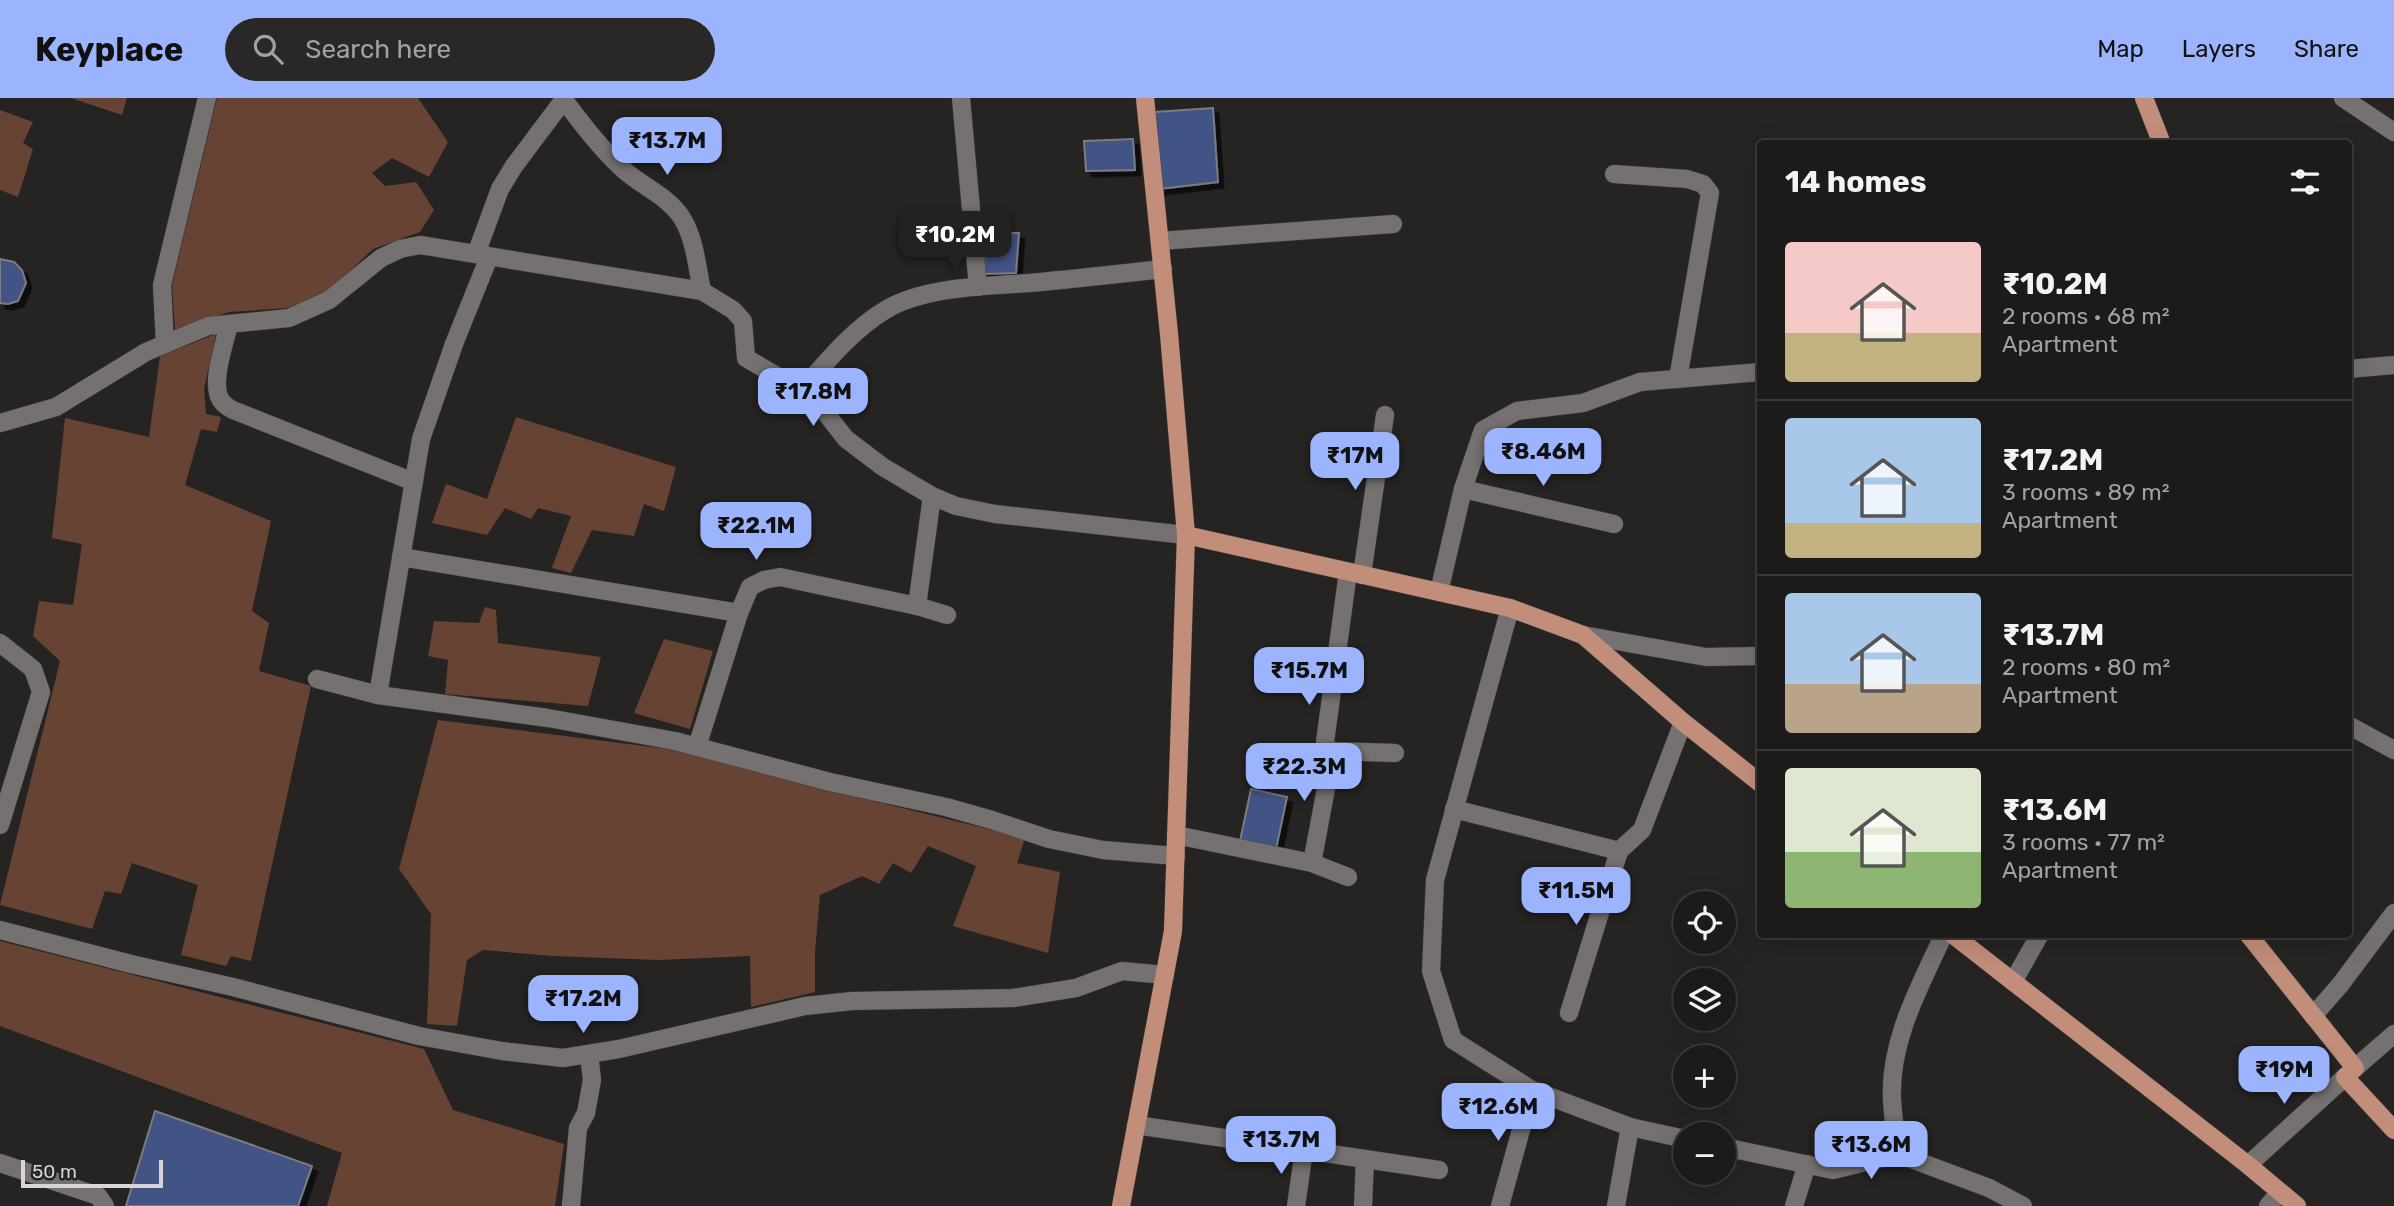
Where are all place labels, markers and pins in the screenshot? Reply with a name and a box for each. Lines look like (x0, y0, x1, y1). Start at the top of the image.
pin: ₹13.7M (610, 118, 724, 177)
pin: ₹10.2M (898, 212, 1012, 271)
pin: ₹17.8M (756, 368, 870, 428)
pin: ₹8.46M (1486, 428, 1600, 488)
pin: ₹17M (1314, 432, 1396, 492)
pin: ₹22.1M (699, 503, 813, 562)
pin: ₹15.7M (1252, 648, 1366, 707)
pin: ₹22.3M (1247, 744, 1361, 803)
pin: ₹11.5M (1519, 868, 1633, 927)
pin: ₹17.2M (526, 976, 640, 1035)
pin: ₹19M (2243, 1046, 2325, 1106)
pin: ₹12.6M (1441, 1084, 1555, 1143)
pin: ₹13.7M (1224, 1116, 1338, 1176)
pin: ₹13.6M (1814, 1122, 1928, 1181)

